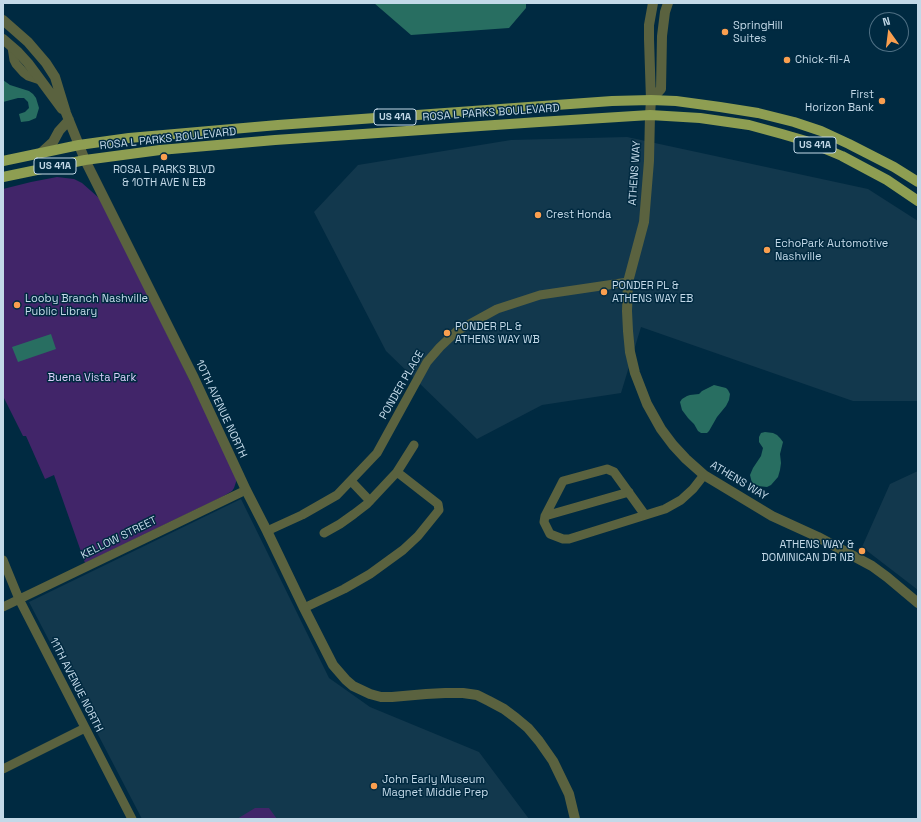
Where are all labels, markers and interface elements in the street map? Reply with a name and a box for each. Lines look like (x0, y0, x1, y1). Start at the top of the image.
north arrow (869, 12, 909, 52)
text: N (881, 14, 892, 29)
place label: SpringHill Suites (733, 19, 783, 45)
marker: SpringHill Suites (720, 27, 730, 37)
place label: Chick-fil-A (795, 53, 850, 67)
marker: Chick-fil-A (782, 55, 792, 65)
place label: First Horizon Bank (805, 88, 874, 114)
marker: First Horizon Bank (877, 96, 887, 106)
street label: ROSA L PARKS BOULEVARD (422, 102, 560, 124)
road number: US 41A (374, 109, 416, 125)
street label: ROSA L PARKS BOULEVARD (99, 125, 237, 153)
road number: US 41A (794, 137, 836, 153)
street label: ATHENS WAY (626, 140, 644, 206)
marker: ROSA L PARKS BLVD & 10TH AVE N EB (159, 152, 169, 162)
road number: US 41A (34, 158, 76, 174)
place label: ROSA L PARKS BLVD & 10TH AVE N EB (113, 163, 215, 189)
place label: Crest Honda (546, 208, 611, 222)
marker: Crest Honda (533, 210, 543, 220)
place label: EchoPark Automotive Nashville (775, 237, 888, 263)
marker: EchoPark Automotive Nashville (762, 245, 772, 255)
place label: PONDER PL & ATHENS WAY EB (612, 279, 693, 305)
marker: PONDER PL & ATHENS WAY EB (599, 287, 609, 297)
place label: Looby Branch Nashville Public Library (25, 292, 148, 318)
marker: Looby Branch Nashville Public Library (12, 300, 22, 310)
place label: PONDER PL & ATHENS WAY WB (455, 320, 540, 346)
marker: PONDER PL & ATHENS WAY WB (442, 328, 452, 338)
street label: PONDER PLACE (377, 348, 427, 422)
street label: 10TH AVENUE NORTH (193, 358, 249, 460)
park label: Buena Vista Park (48, 371, 136, 385)
street label: ATHENS WAY (708, 459, 770, 503)
street label: KELLOW STREET (79, 514, 159, 562)
place label: ATHENS WAY & DOMINICAN DR NB (761, 538, 854, 564)
marker: ATHENS WAY & DOMINICAN DR NB (857, 546, 867, 556)
street label: 11TH AVENUE NORTH (47, 636, 105, 734)
place label: John Early Museum Magnet Middle Prep (382, 773, 488, 799)
marker: John Early Museum Magnet Middle Prep (369, 781, 379, 791)

